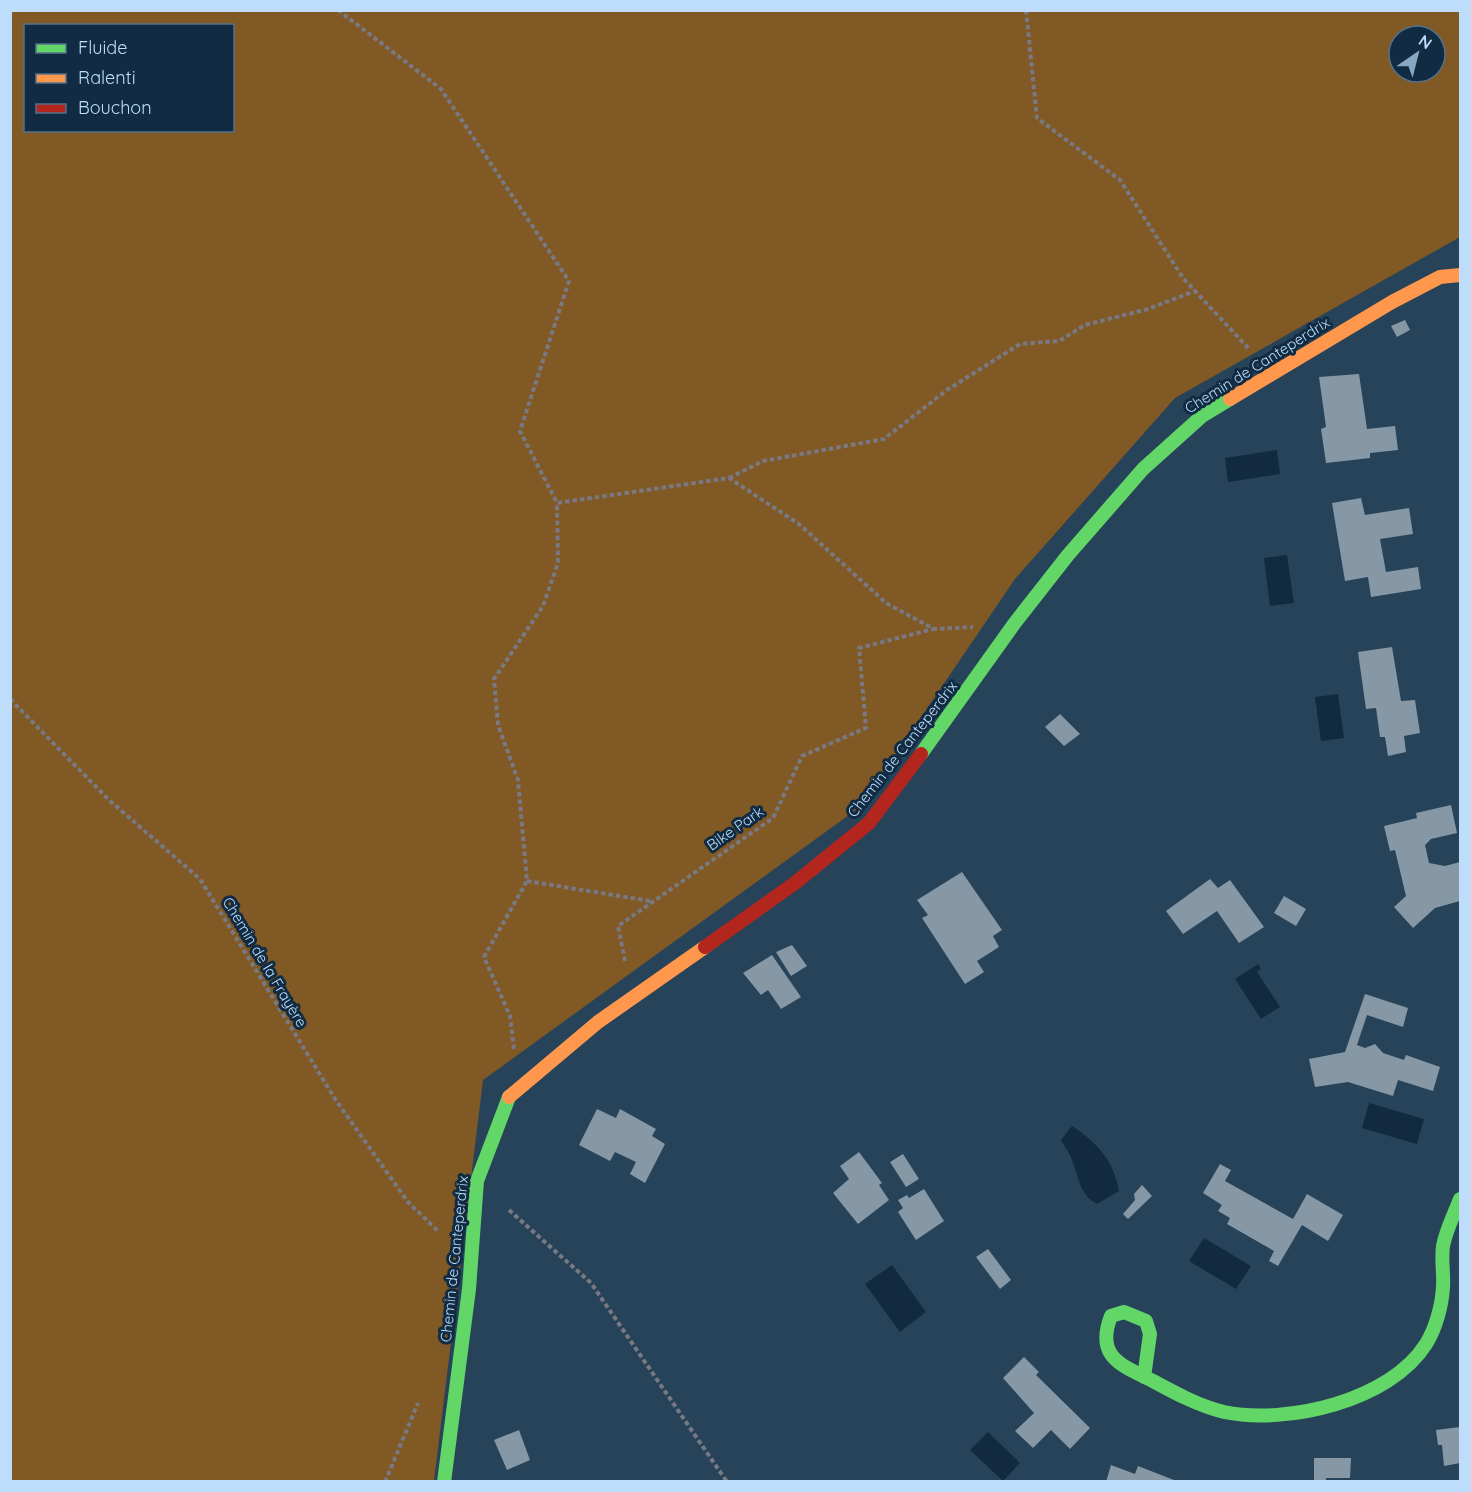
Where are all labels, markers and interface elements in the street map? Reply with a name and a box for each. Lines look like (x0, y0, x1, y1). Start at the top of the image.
legend (24, 24, 234, 132)
north arrow (1387, 24, 1447, 84)
text: N (1415, 30, 1436, 53)
text: Fluide (78, 36, 127, 59)
text: Ralenti (78, 66, 136, 89)
text: Bouchon (78, 96, 152, 119)
street label: Chemin de Canteperdrix (1181, 313, 1333, 417)
street label: Chemin de Canteperdrix (843, 677, 961, 821)
street label: Bike Park (703, 802, 767, 854)
street label: Chemin de la Frayère (219, 893, 311, 1031)
street label: Chemin de Canteperdrix (436, 1175, 472, 1343)

